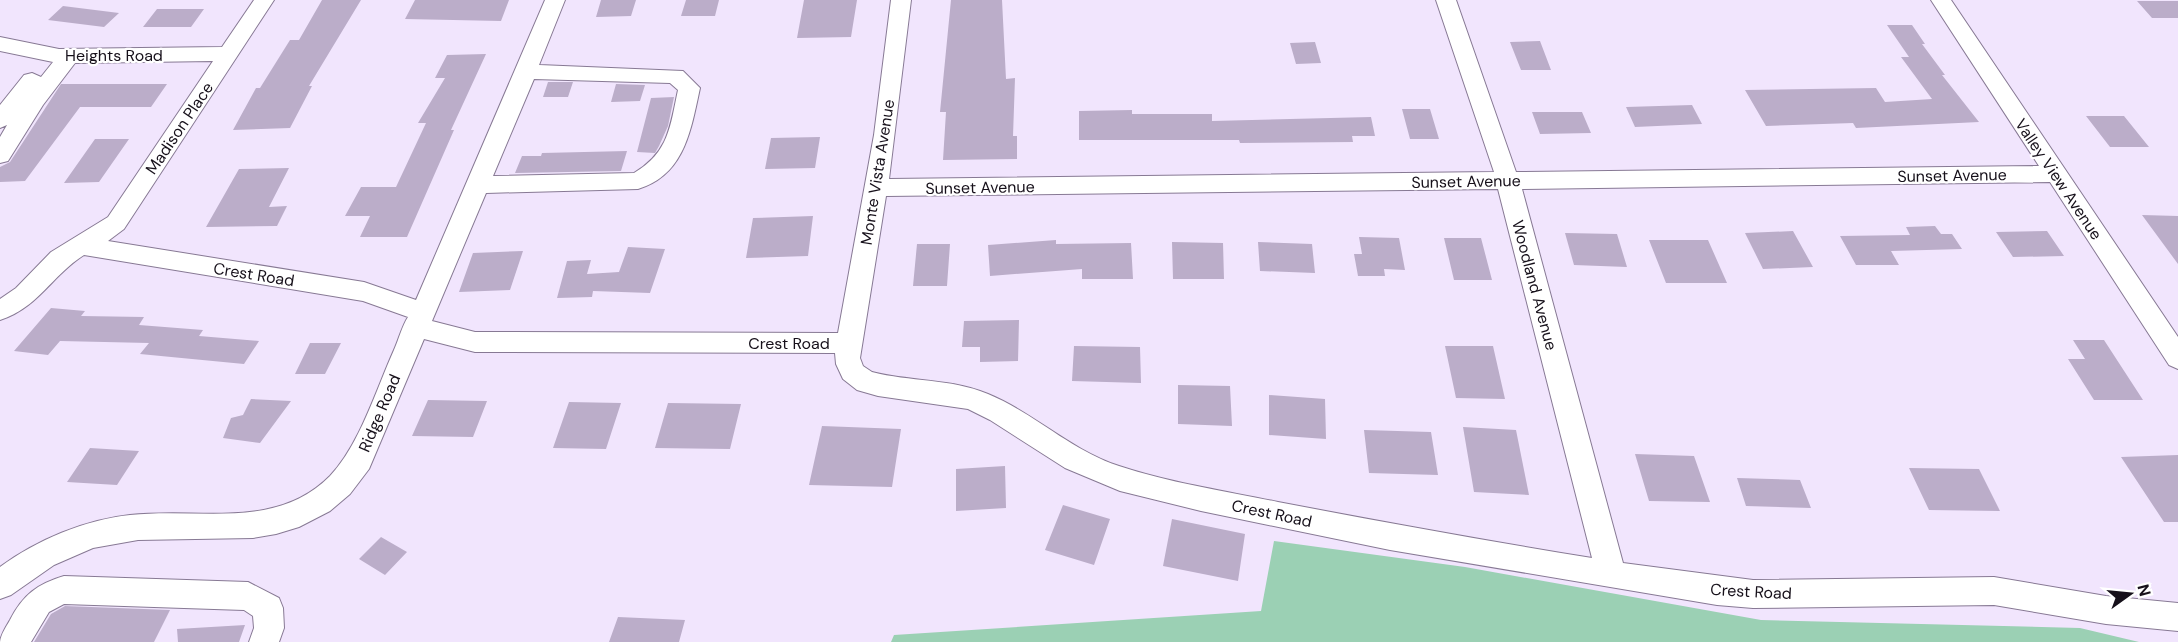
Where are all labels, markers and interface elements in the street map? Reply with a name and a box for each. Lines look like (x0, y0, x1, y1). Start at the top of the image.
street label: Heights Road (65, 45, 163, 66)
street label: Madison Place (141, 78, 218, 178)
street label: Monte Vista Avenue (856, 98, 899, 246)
street label: Valley View Avenue (2010, 115, 2107, 244)
street label: Sunset Avenue (1897, 164, 2007, 187)
street label: Sunset Avenue (1411, 170, 1521, 193)
street label: Sunset Avenue (925, 176, 1035, 199)
street label: Woodland Avenue (1507, 218, 1562, 352)
street label: Crest Road (212, 258, 296, 291)
street label: Crest Road (748, 333, 830, 354)
street label: Ridge Road (354, 371, 405, 455)
street label: Crest Road (1230, 495, 1314, 532)
north arrow (2100, 564, 2160, 624)
street label: Crest Road (1710, 579, 1792, 604)
text: N (2132, 582, 2156, 599)

